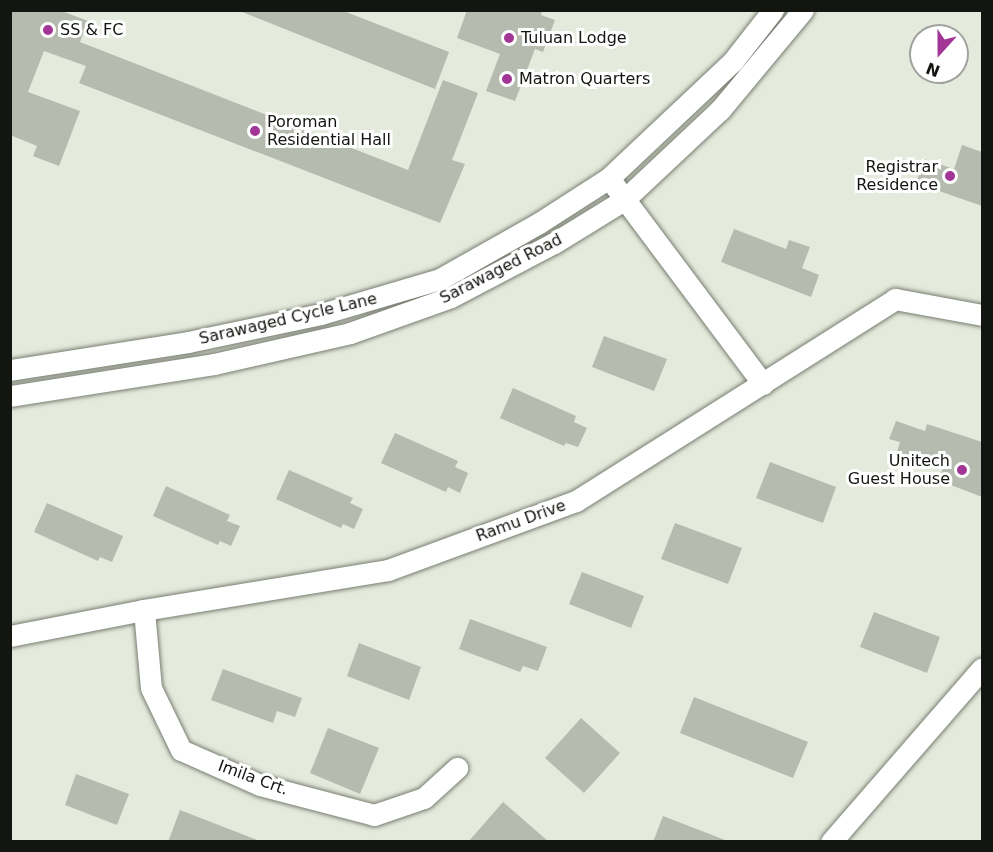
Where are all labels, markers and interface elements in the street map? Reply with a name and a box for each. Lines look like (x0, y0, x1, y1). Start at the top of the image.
place label: SS & FC (60, 20, 123, 40)
marker: SS & FC (41, 23, 55, 37)
north arrow (909, 24, 969, 84)
place label: Tuluan Lodge (521, 28, 627, 48)
marker: Tuluan Lodge (502, 31, 516, 45)
text: N (923, 58, 943, 81)
place label: Matron Quarters (519, 69, 650, 89)
marker: Matron Quarters (500, 72, 514, 86)
place label: Poroman Residential Hall (267, 112, 391, 150)
marker: Poroman Residential Hall (248, 124, 262, 138)
place label: Registrar Residence (856, 157, 938, 195)
marker: Registrar Residence (943, 169, 957, 183)
street label: Sarawaged Road (437, 230, 565, 308)
street label: Sarawaged Cycle Lane (197, 289, 379, 349)
place label: Unitech Guest House (848, 451, 950, 489)
marker: Unitech Guest House (955, 463, 969, 477)
street label: Ramu Drive (474, 496, 568, 546)
street label: Imila Crt. (215, 756, 291, 800)

